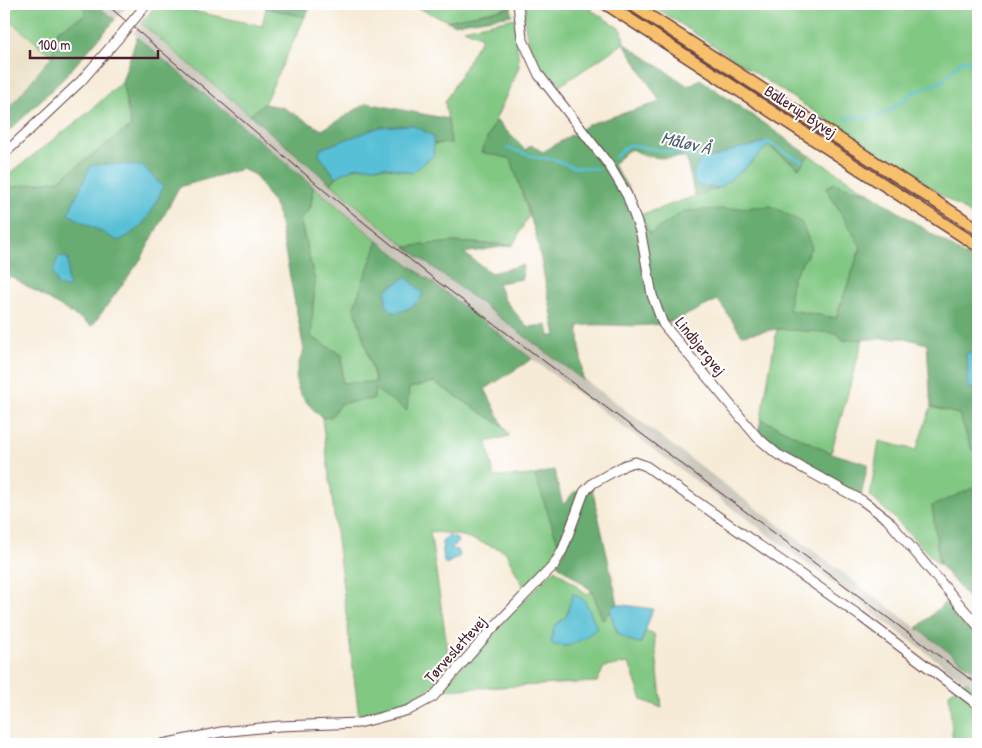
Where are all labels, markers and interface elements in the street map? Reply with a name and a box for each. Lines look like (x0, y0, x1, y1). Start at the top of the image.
scale bar (30, 28, 158, 60)
text: 100 m (38, 34, 71, 55)
street label: Ballerup Byvej (761, 79, 841, 143)
water label: Måløv Å (659, 125, 715, 161)
street label: Lindbjergvej (671, 312, 731, 380)
street label: Tørveslettevej (419, 610, 491, 688)

